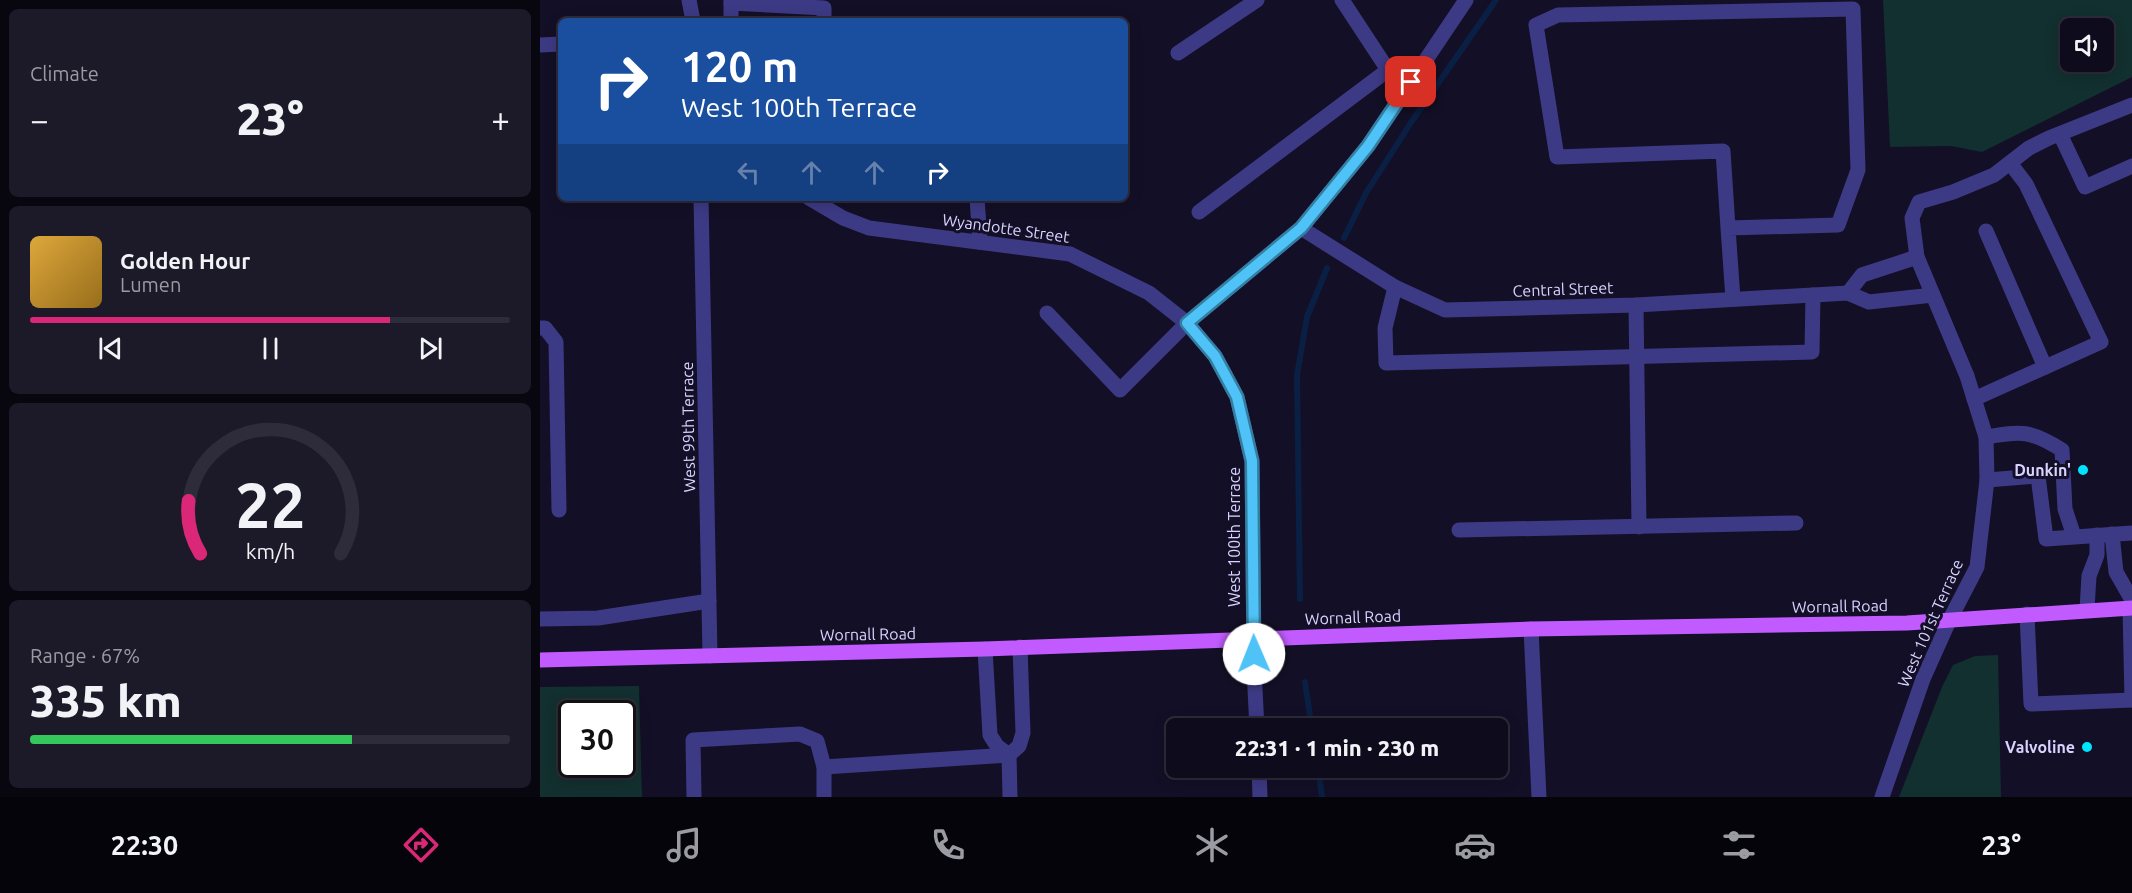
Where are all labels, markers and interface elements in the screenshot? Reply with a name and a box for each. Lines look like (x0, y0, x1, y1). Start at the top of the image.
map controls (2060, 18, 2114, 72)
button: sound (2060, 18, 2114, 72)
icon: right (582, 42, 660, 120)
text: 120 m (681, 43, 798, 90)
pin (1385, 56, 1436, 107)
text: Climate (30, 62, 99, 85)
icon: arrive (1394, 65, 1427, 98)
text: West 100th Terrace (681, 92, 917, 122)
text: 23° (236, 93, 304, 144)
text: − (30, 101, 49, 138)
text: + (491, 101, 510, 138)
icon: left (732, 156, 765, 189)
icon: ahead (795, 156, 828, 189)
icon: ahead (858, 156, 891, 189)
icon: right (921, 156, 954, 189)
street label: Wyandotte Street (941, 210, 1071, 246)
text: Golden Hour (120, 248, 250, 273)
text: Lumen (120, 273, 181, 296)
street label: Central Street (1512, 278, 1614, 300)
icon: previous (94, 332, 127, 365)
icon: pause (254, 332, 287, 365)
icon: next (414, 332, 447, 365)
street label: West 99th Terrace (678, 361, 698, 493)
place label: Dunkin' (2014, 461, 2071, 479)
marker: Dunkin' (2076, 463, 2090, 477)
street label: West 100th Terrace (1225, 467, 1243, 607)
text: 22 (235, 470, 305, 540)
text: km/h (245, 539, 295, 563)
street label: West 101st Terrace (1894, 556, 1966, 690)
street label: Wornall Road (1792, 596, 1888, 616)
street label: Wornall Road (1305, 606, 1401, 628)
position arrow (1222, 622, 1286, 686)
street label: Wornall Road (820, 624, 916, 644)
text: Range · 67% (30, 644, 140, 667)
text: 335 km (30, 675, 182, 726)
speed limit sign: 30 (558, 700, 636, 778)
text: 22:31 · 1 min · 230 m (1235, 735, 1439, 760)
place label: Valvoline (2005, 738, 2075, 756)
marker: Valvoline (2080, 740, 2094, 754)
icon: directions (400, 824, 442, 866)
icon: music (663, 824, 705, 866)
icon: phone (927, 824, 969, 866)
icon: climate (1191, 824, 1233, 866)
icon: car (1454, 824, 1496, 866)
icon: filters (1718, 824, 1760, 866)
text: 22:30 (111, 830, 178, 860)
text: 23° (1981, 830, 2021, 860)

